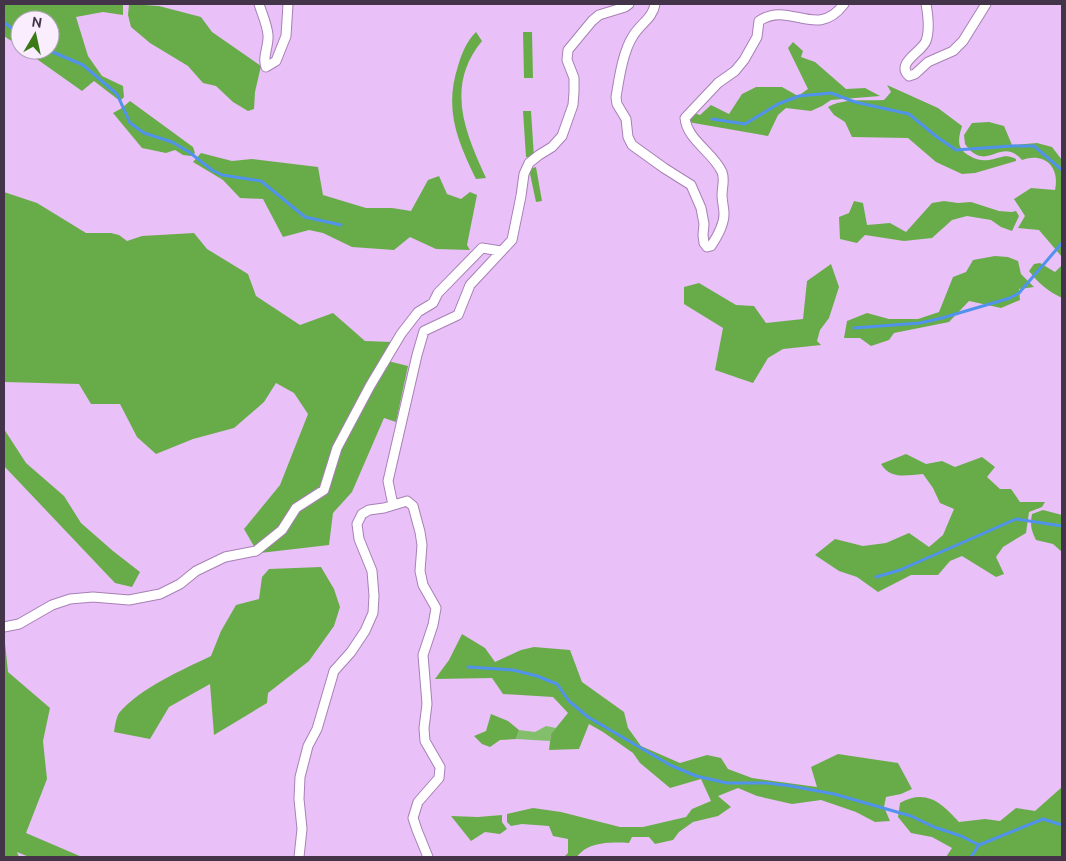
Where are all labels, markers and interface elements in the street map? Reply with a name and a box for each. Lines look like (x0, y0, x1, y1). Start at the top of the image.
north arrow (10, 10, 60, 60)
text: N (31, 13, 43, 31)

